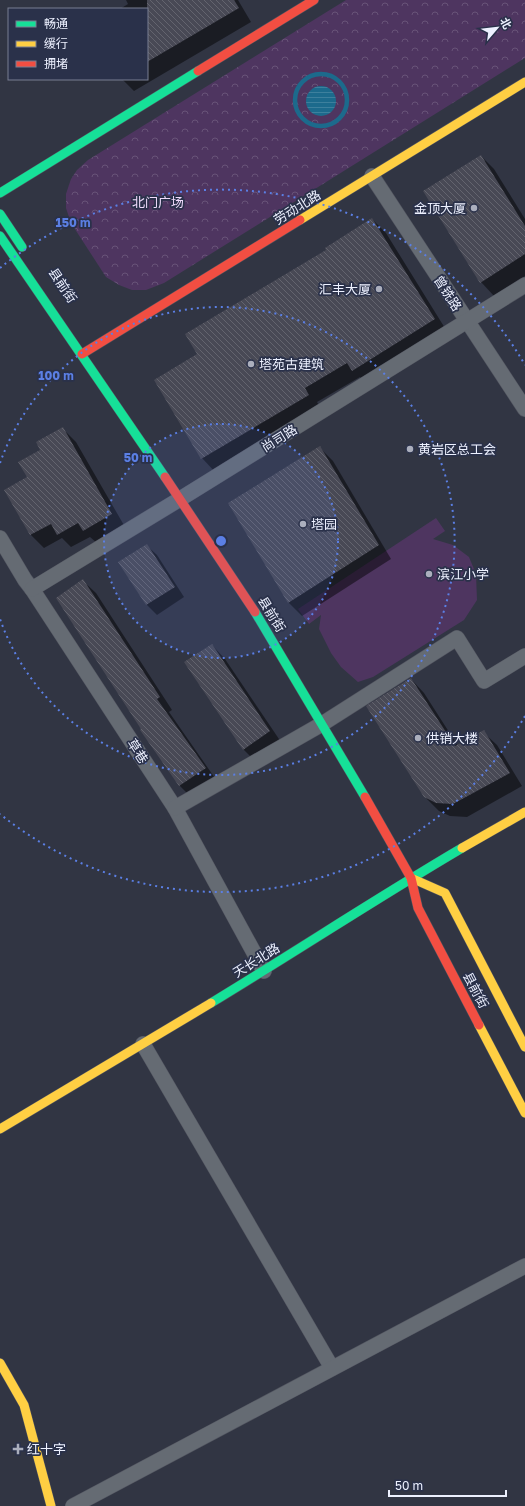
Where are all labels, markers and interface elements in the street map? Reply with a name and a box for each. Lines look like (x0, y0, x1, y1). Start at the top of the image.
legend (8, 8, 148, 80)
north arrow (477, 8, 517, 48)
text: 北 (498, 15, 515, 31)
text: 畅通 (44, 16, 68, 31)
text: 缓行 (44, 36, 68, 51)
text: 拥堵 (44, 56, 68, 71)
street label: 劳动北路 (271, 186, 323, 228)
park label: 北门广场 (132, 194, 184, 210)
place label: 金顶大厦 (414, 200, 466, 216)
marker: 金顶大厦 (469, 203, 479, 213)
text: 150 m (56, 215, 90, 230)
street label: 县前街 (45, 264, 81, 306)
street label: 曾铣路 (431, 272, 465, 314)
place label: 汇丰大厦 (319, 281, 371, 297)
marker: 汇丰大厦 (374, 284, 384, 294)
place label: 塔苑古建筑 (259, 356, 324, 372)
marker: 塔苑古建筑 (246, 359, 256, 369)
text: 100 m (38, 368, 74, 383)
street label: 尚司路 (258, 421, 300, 455)
place label: 黄岩区总工会 (418, 441, 496, 457)
marker: 黄岩区总工会 (405, 444, 415, 454)
text: 50 m (124, 450, 152, 465)
place label: 塔园 (311, 516, 337, 532)
marker: 塔园 (298, 519, 308, 529)
centre of rings (214, 534, 228, 548)
place label: 滨江小学 (437, 566, 489, 582)
marker: 滨江小学 (424, 569, 434, 579)
street label: 县前街 (255, 593, 289, 635)
place label: 供销大楼 (426, 730, 478, 746)
marker: 供销大楼 (413, 733, 423, 743)
street label: 草巷 (124, 736, 152, 766)
street label: 天长北路 (230, 939, 282, 981)
street label: 县前街 (460, 969, 492, 1011)
place label: 红十字 (27, 1441, 66, 1457)
marker: 红十字 (12, 1443, 24, 1455)
scale bar (389, 1472, 506, 1498)
text: 50 m (395, 1478, 423, 1493)

